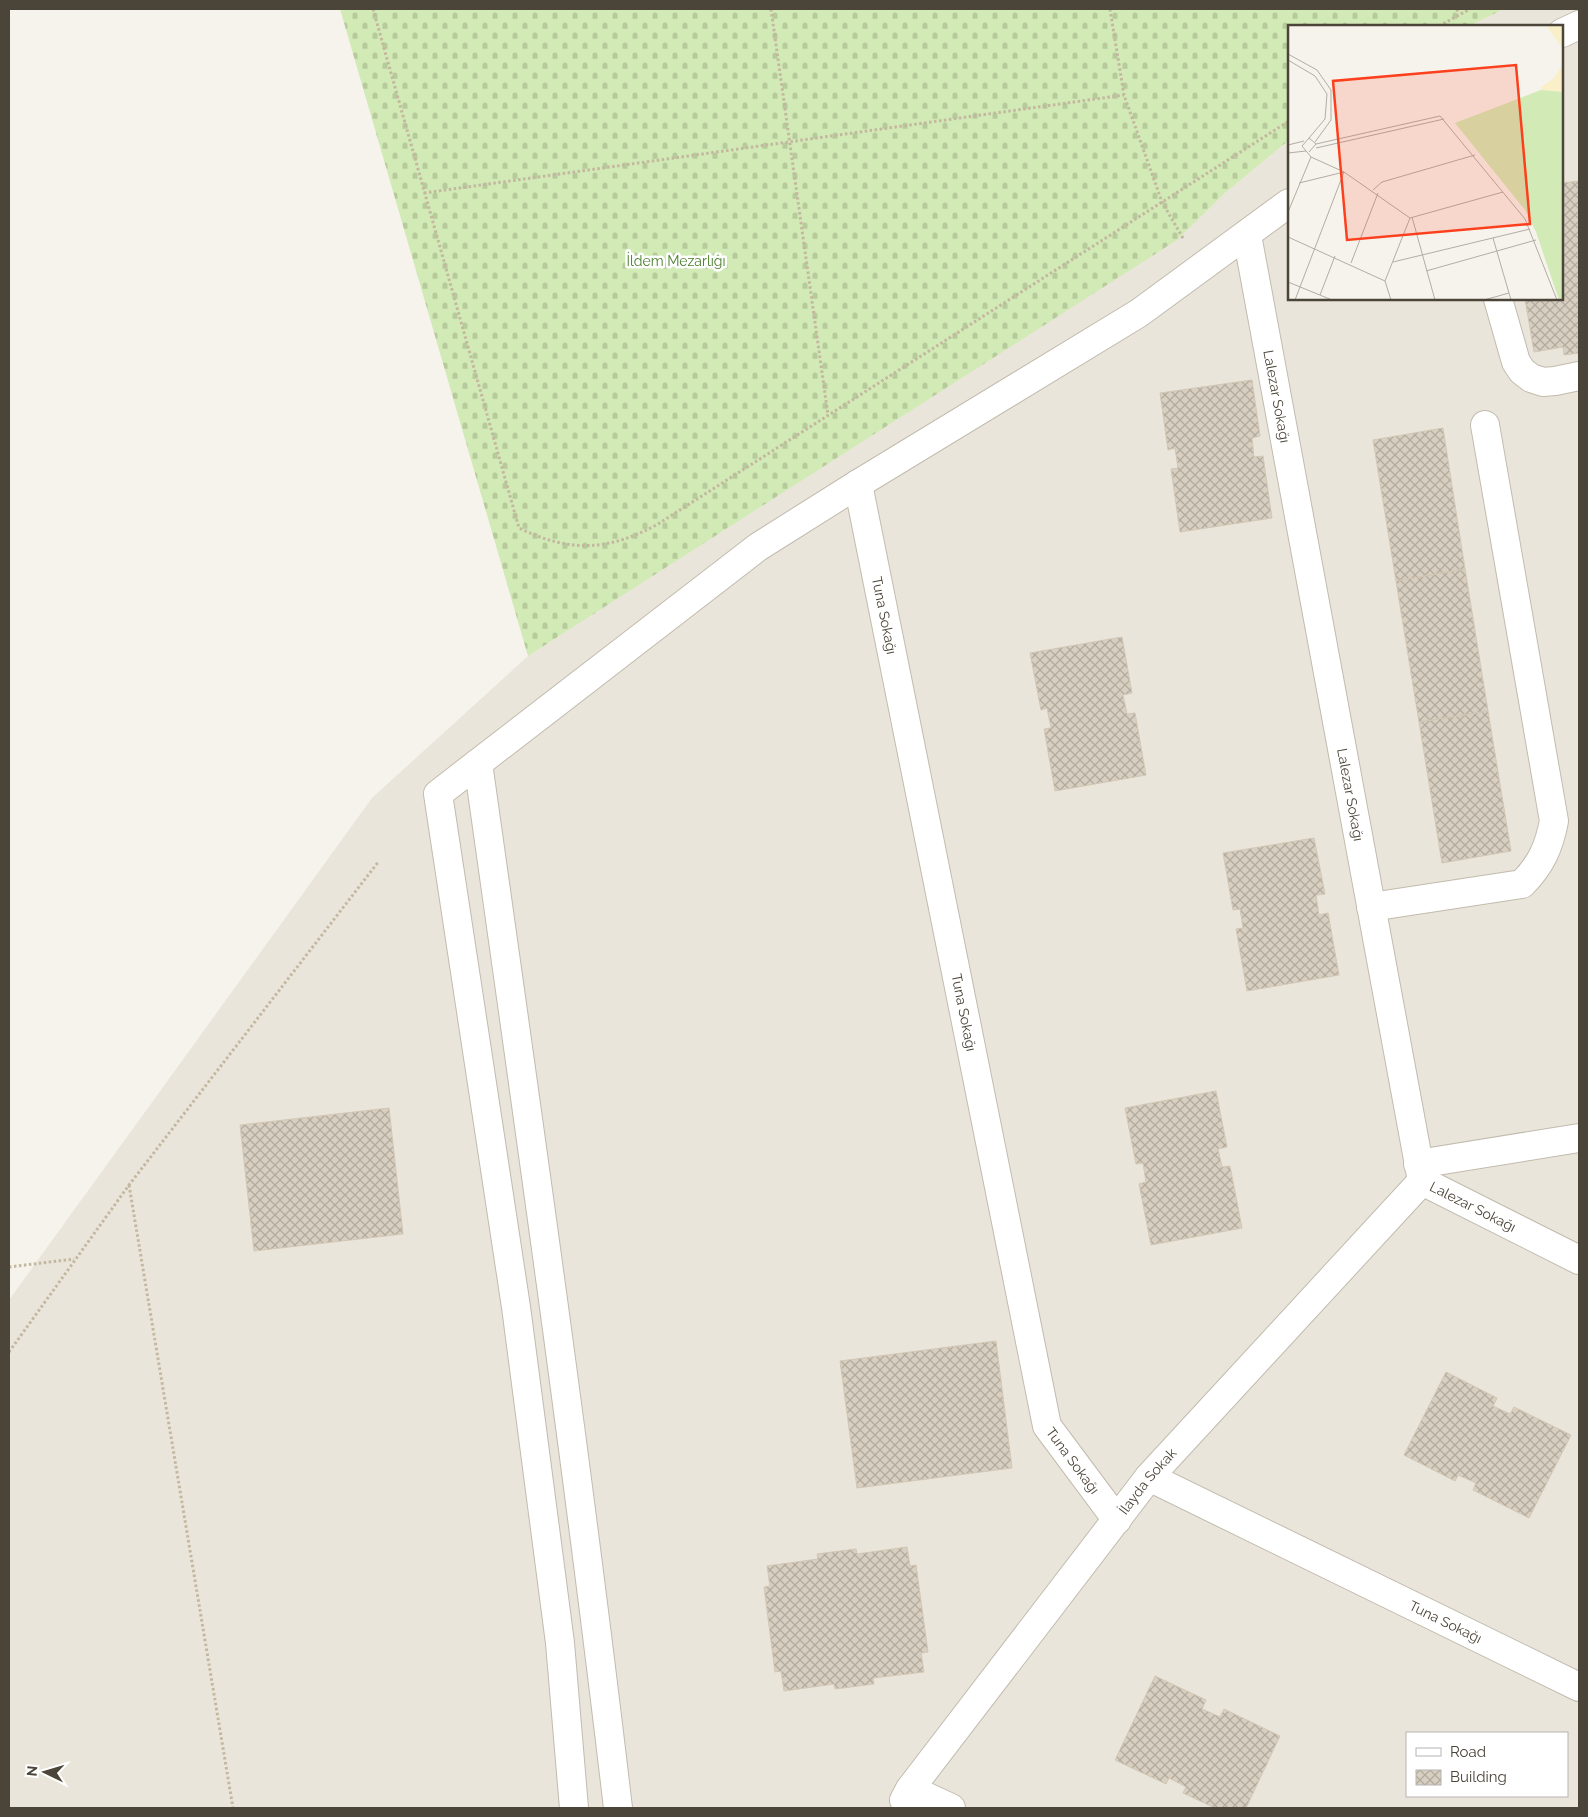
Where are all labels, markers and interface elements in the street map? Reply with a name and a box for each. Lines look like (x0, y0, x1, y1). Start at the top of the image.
inset map (1288, 25, 1563, 300)
park label: İldem Mezarlığı (627, 251, 725, 269)
street label: Lalezar Sokağı (1260, 349, 1293, 444)
street label: Tuna Sokağı (869, 575, 900, 656)
street label: Lalezar Sokağı (1334, 747, 1367, 842)
street label: Tuna Sokağı (948, 972, 980, 1053)
street label: Lalezar Sokağı (1427, 1178, 1518, 1235)
street label: Tuna Sokağı (1043, 1424, 1103, 1497)
street label: İlayda Sokak (1114, 1444, 1180, 1518)
street label: Tuna Sokağı (1407, 1597, 1484, 1646)
legend (1406, 1732, 1568, 1797)
text: Road (1450, 1743, 1486, 1761)
north arrow (20, 1747, 70, 1797)
text: N (24, 1765, 40, 1777)
text: Building (1450, 1768, 1507, 1786)

